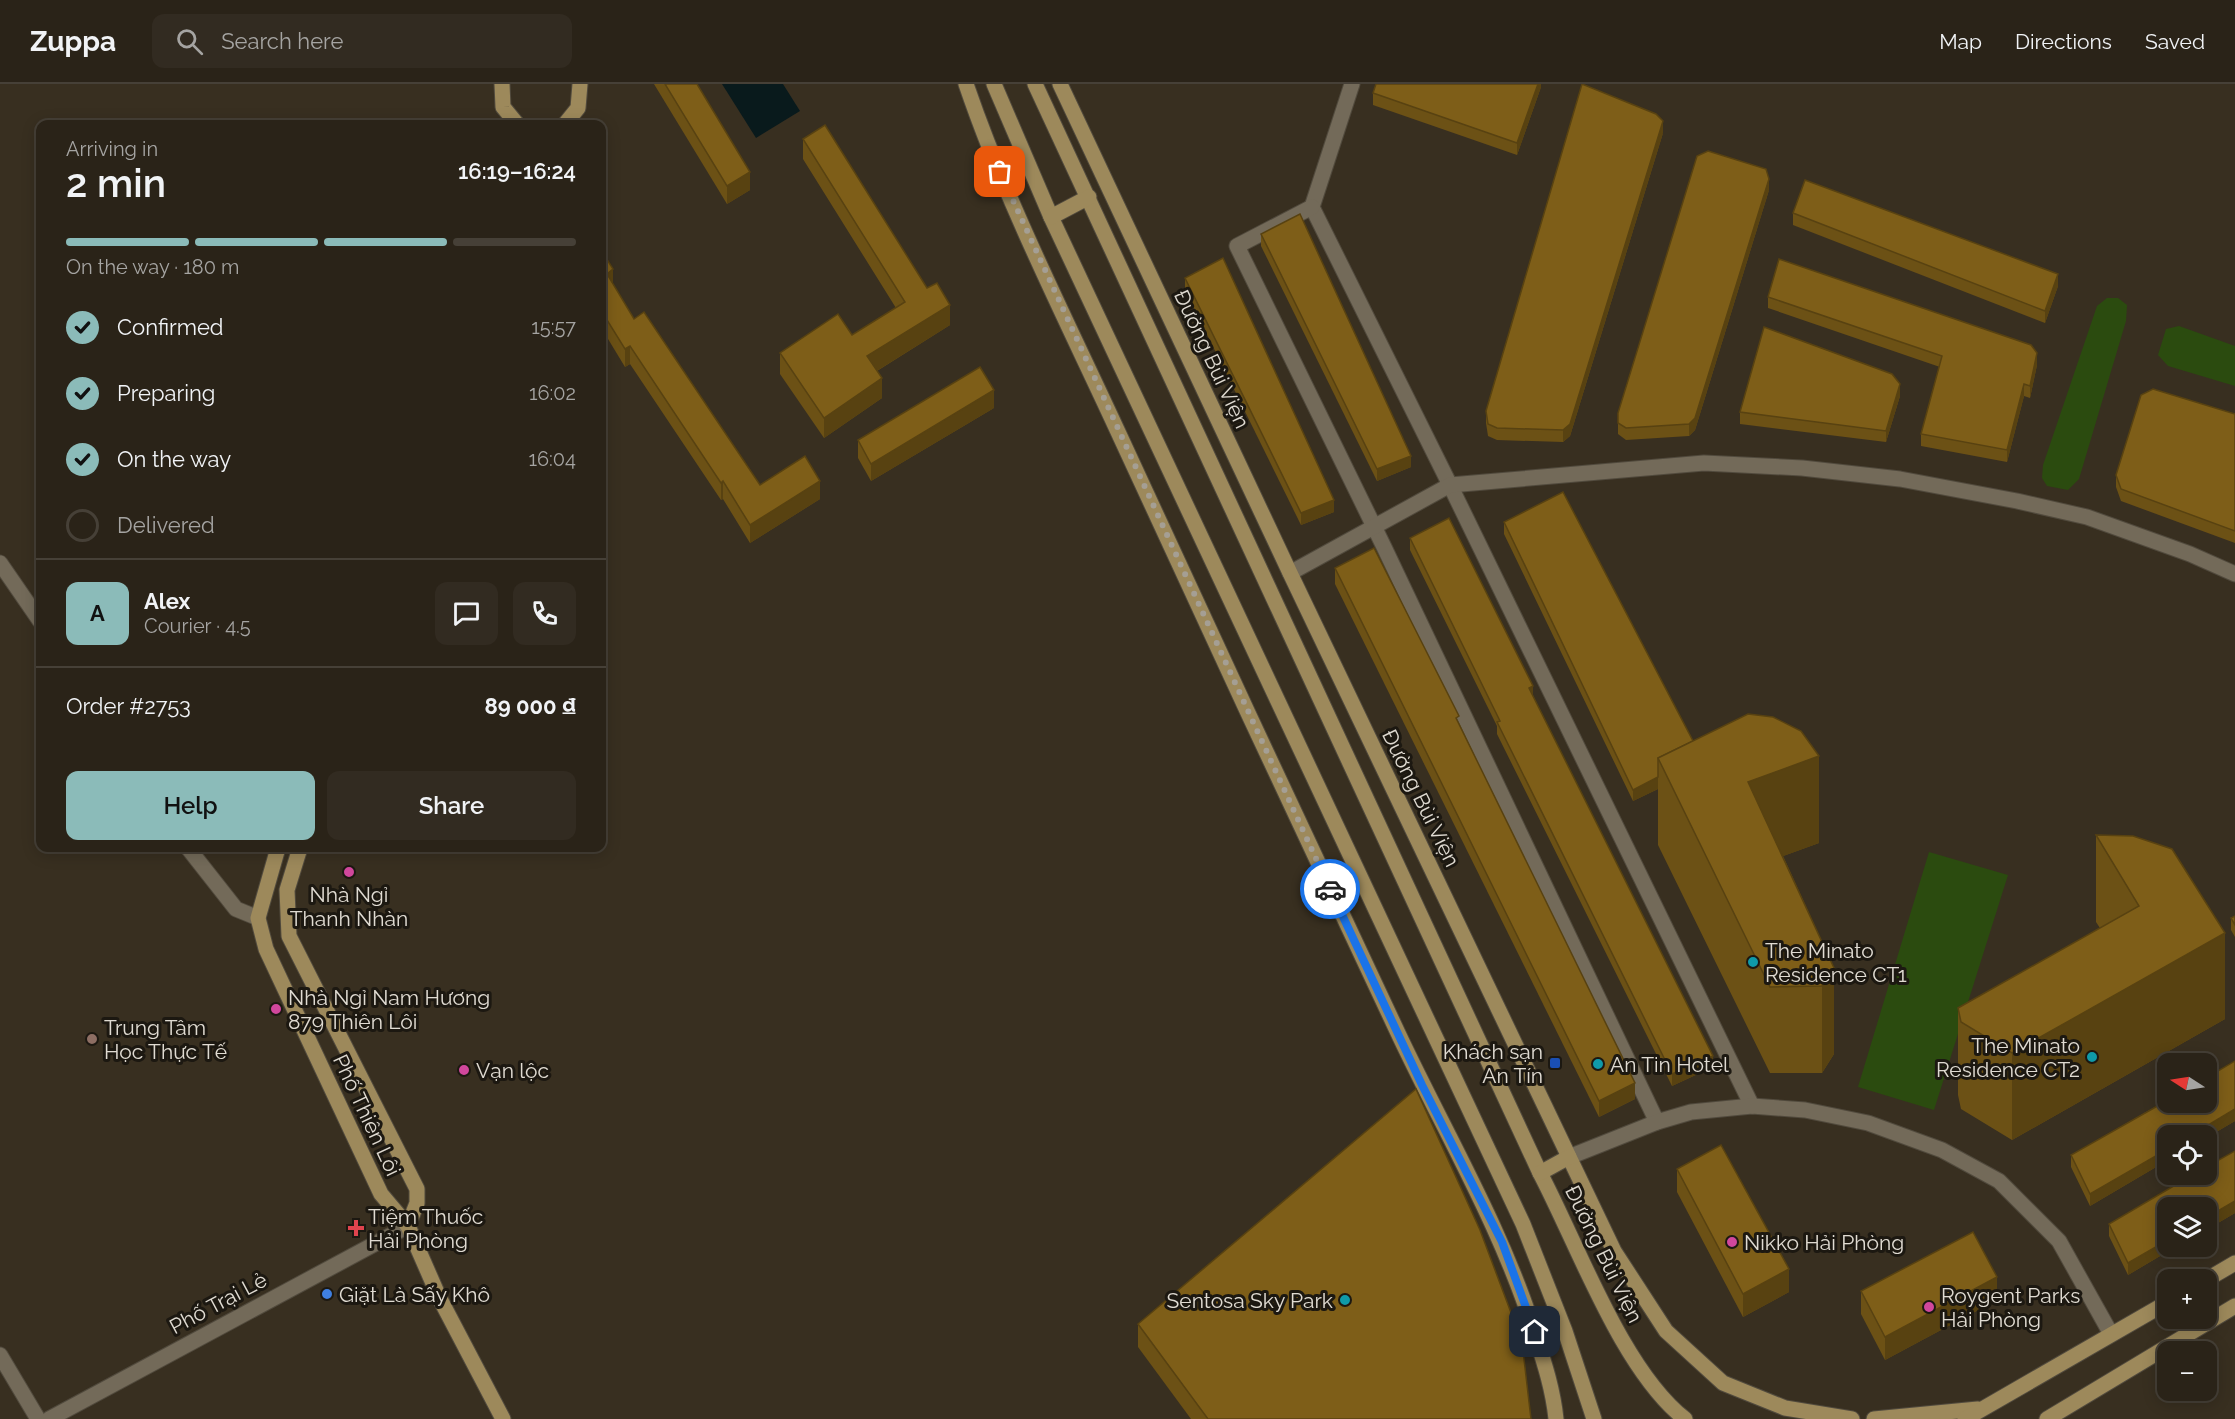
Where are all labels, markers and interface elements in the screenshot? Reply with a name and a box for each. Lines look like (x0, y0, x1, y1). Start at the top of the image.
search box (152, 14, 572, 68)
text: Zuppa (30, 25, 116, 58)
icon: search (173, 25, 206, 58)
text: Search here (221, 28, 343, 54)
text: Map (1939, 29, 1982, 54)
text: Directions (2015, 29, 2112, 54)
text: Saved (2145, 29, 2205, 54)
text: Arriving in (66, 137, 158, 161)
pin (974, 146, 1025, 197)
icon: bag (983, 155, 1016, 188)
text: 16:19–16:24 (458, 158, 576, 184)
text: 2 min (66, 160, 166, 206)
text: On the way · 180 m (66, 255, 239, 279)
street label: Đường Bùi Viện (1169, 286, 1255, 432)
icon: check (66, 311, 99, 344)
text: Confirmed (117, 314, 224, 340)
text: 15:57 (531, 315, 576, 339)
icon: check (66, 377, 99, 410)
text: Preparing (117, 380, 215, 406)
text: 16:02 (529, 381, 576, 405)
icon: check (66, 443, 99, 476)
text: On the way (117, 446, 231, 472)
text: 16:04 (528, 447, 576, 471)
text: Delivered (117, 512, 215, 538)
button: chat (435, 582, 498, 645)
button: phone (513, 582, 576, 645)
text: Alex (144, 588, 190, 614)
text: A (90, 600, 105, 626)
text: Courier · 4.5 (144, 614, 251, 638)
text: Order #2753 (66, 693, 191, 719)
text: 89 000 ₫ (484, 693, 576, 719)
street label: Đường Bùi Viện (1377, 725, 1465, 871)
button: Help (66, 771, 315, 840)
button: Share (327, 771, 576, 840)
courier (1300, 859, 1360, 919)
marker: Nhà Ngỉ Thanh Nhàn (342, 865, 356, 879)
icon: car (1314, 873, 1347, 906)
place label: Nhà Ngỉ Thanh Nhàn (290, 882, 408, 931)
place label: The Minato Residence CT1 (1765, 938, 1907, 987)
marker: The Minato Residence CT1 (1746, 955, 1760, 969)
place label: Nhà Ngỉ Nam Hương 879 Thiên Lôi (288, 985, 490, 1034)
marker: Nhà Ngỉ Nam Hương 879 Thiên Lôi (269, 1002, 283, 1016)
place label: Trung Tâm Học Thực Tế (104, 1015, 227, 1064)
marker: Trung Tâm Học Thực Tế (85, 1032, 99, 1046)
place label: The Minato Residence CT2 (1936, 1033, 2080, 1082)
place label: Khách sạn An Tín (1443, 1039, 1543, 1088)
street label: Phố Thiên Lôi (328, 1050, 406, 1180)
marker: The Minato Residence CT2 (2085, 1050, 2099, 1064)
place label: An Tin Hotel (1610, 1052, 1729, 1077)
north arrow (2157, 1053, 2217, 1113)
map controls (2157, 1053, 2217, 1401)
marker: Khách sạn An Tín (1548, 1056, 1562, 1070)
marker: An Tin Hotel (1591, 1057, 1605, 1071)
place label: Vạn lộc (476, 1058, 549, 1083)
marker: Vạn lộc (457, 1063, 471, 1077)
button: locate (2157, 1125, 2217, 1185)
street label: Đường Bùi Viện (1560, 1181, 1648, 1327)
button: layers (2157, 1197, 2217, 1257)
place label: Tiệm Thuốc Hải Phòng (368, 1204, 483, 1253)
marker: Tiệm Thuốc Hải Phòng (349, 1221, 363, 1235)
place label: Nikko Hải Phòng (1744, 1230, 1904, 1255)
marker: Nikko Hải Phòng (1725, 1235, 1739, 1249)
street label: Phố Trại Lẻ (165, 1267, 271, 1339)
button: + (2157, 1269, 2217, 1329)
place label: Giặt Là Sấy Khô (339, 1282, 490, 1307)
place label: Roygent Parks Hải Phòng (1941, 1283, 2080, 1332)
marker: Giặt Là Sấy Khô (320, 1287, 334, 1301)
place label: Sentosa Sky Park (1167, 1288, 1333, 1313)
marker: Sentosa Sky Park (1338, 1293, 1352, 1307)
marker: Roygent Parks Hải Phòng (1922, 1300, 1936, 1314)
pin (1509, 1306, 1560, 1357)
icon: home (1518, 1315, 1551, 1348)
button: − (2157, 1341, 2217, 1401)

